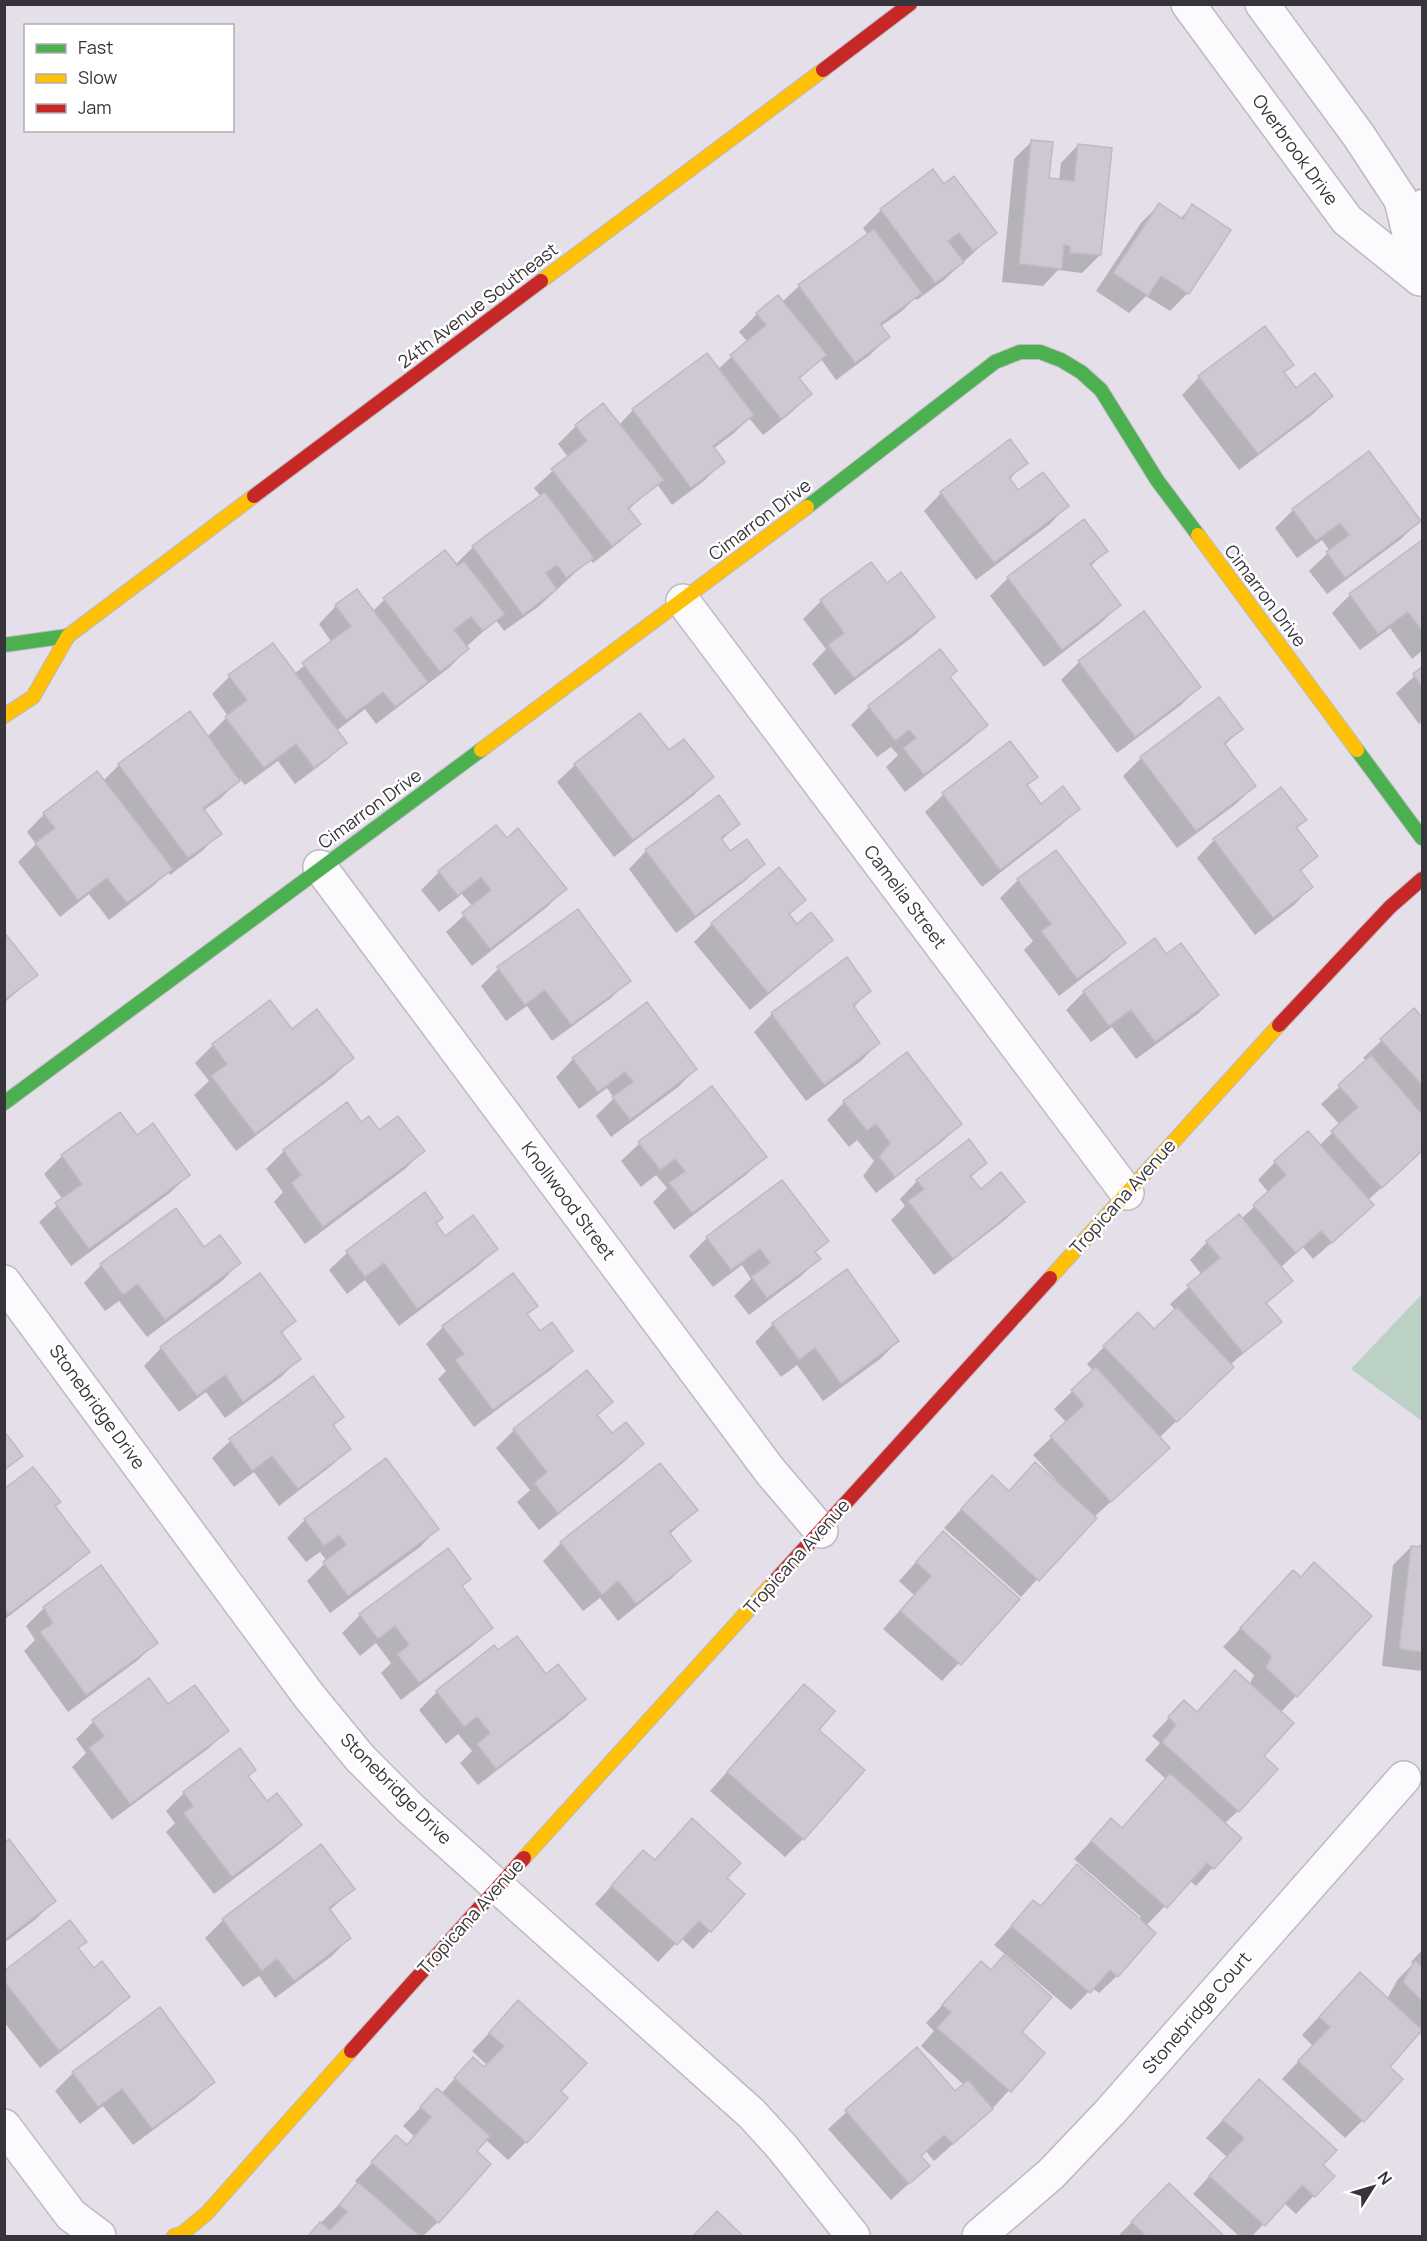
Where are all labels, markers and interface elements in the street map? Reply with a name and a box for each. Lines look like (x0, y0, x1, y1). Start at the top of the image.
legend (24, 24, 234, 132)
text: Fast (78, 35, 113, 59)
text: Slow (78, 65, 118, 89)
street label: Overbrook Drive (1247, 89, 1344, 210)
text: Jam (78, 95, 112, 119)
street label: 24th Avenue Southeast (392, 237, 562, 373)
street label: Cimarron Drive (703, 473, 815, 566)
street label: Cimarron Drive (1219, 539, 1312, 651)
street label: Cimarron Drive (313, 763, 426, 854)
street label: Camelia Street (859, 840, 953, 953)
street label: Tropicana Avenue (1064, 1134, 1181, 1259)
street label: Knollwood Street (516, 1136, 621, 1264)
street label: Stonebridge Drive (44, 1339, 151, 1474)
street label: Tropicana Avenue (738, 1494, 855, 1619)
street label: Stonebridge Drive (336, 1727, 458, 1849)
street label: Tropicana Avenue (412, 1854, 529, 1979)
street label: Stonebridge Court (1137, 1946, 1256, 2079)
north arrow (1343, 2157, 1403, 2217)
text: N (1373, 2167, 1397, 2189)

